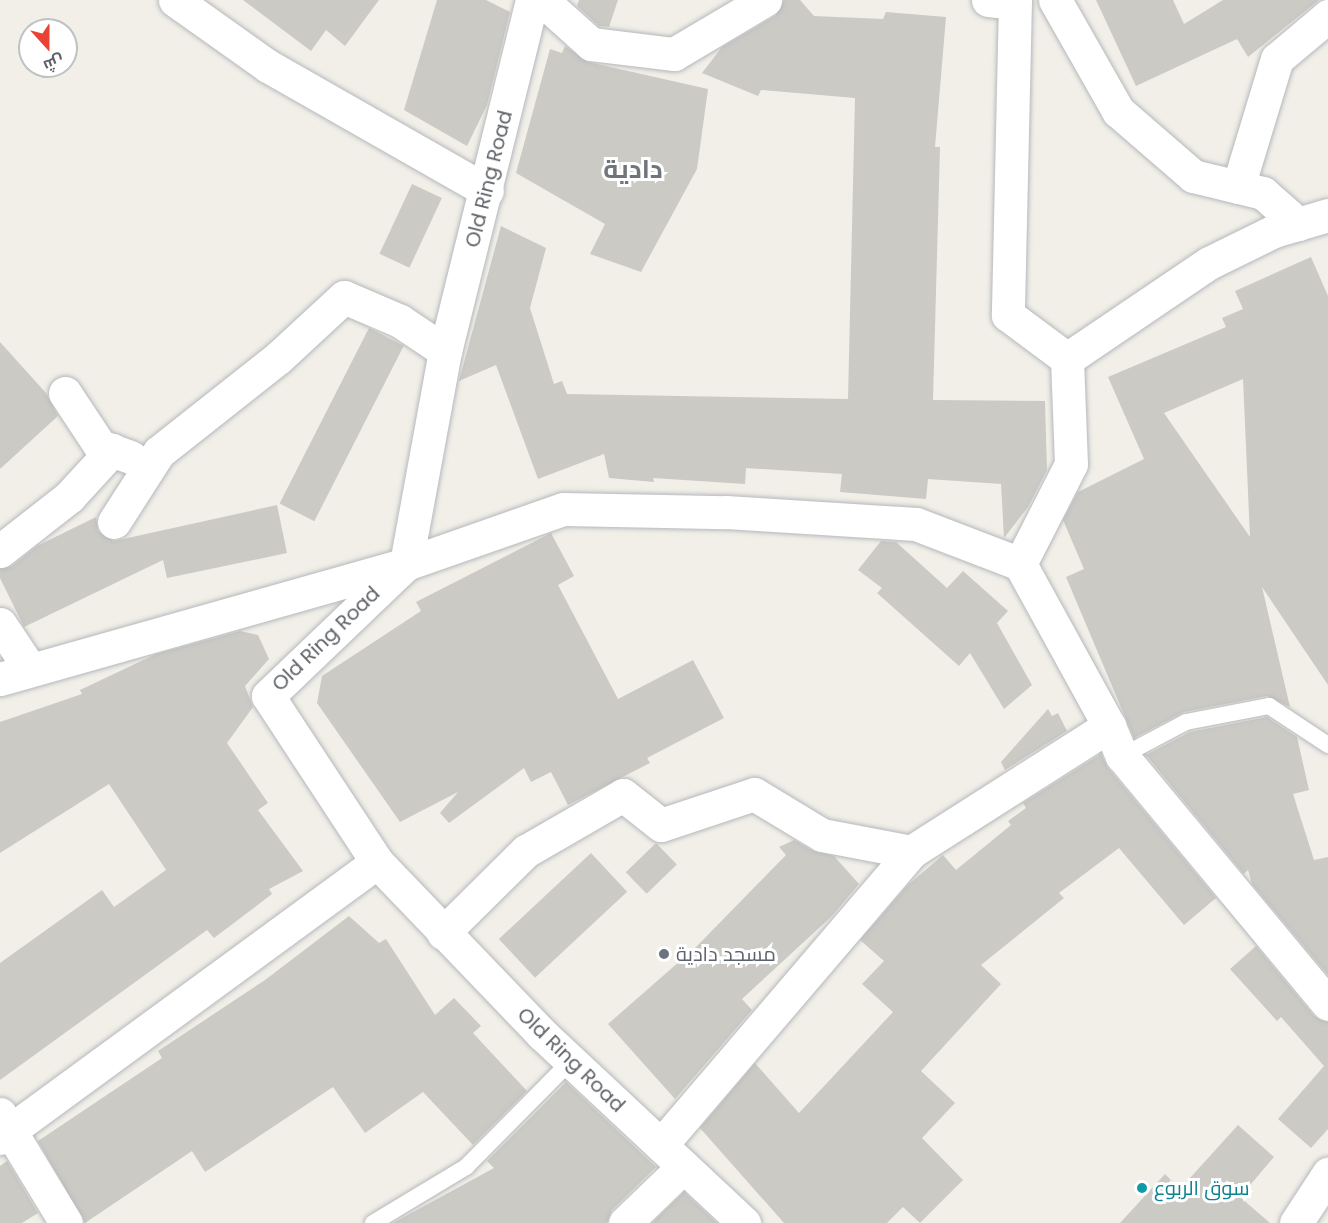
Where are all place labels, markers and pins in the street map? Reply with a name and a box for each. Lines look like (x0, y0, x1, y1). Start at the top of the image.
place label: مسجد دادية (676, 942, 776, 966)
marker: مسجد دادية (657, 947, 671, 961)
place label: سوق الربوع (1154, 1176, 1250, 1200)
marker: سوق الربوع (1135, 1181, 1149, 1195)

